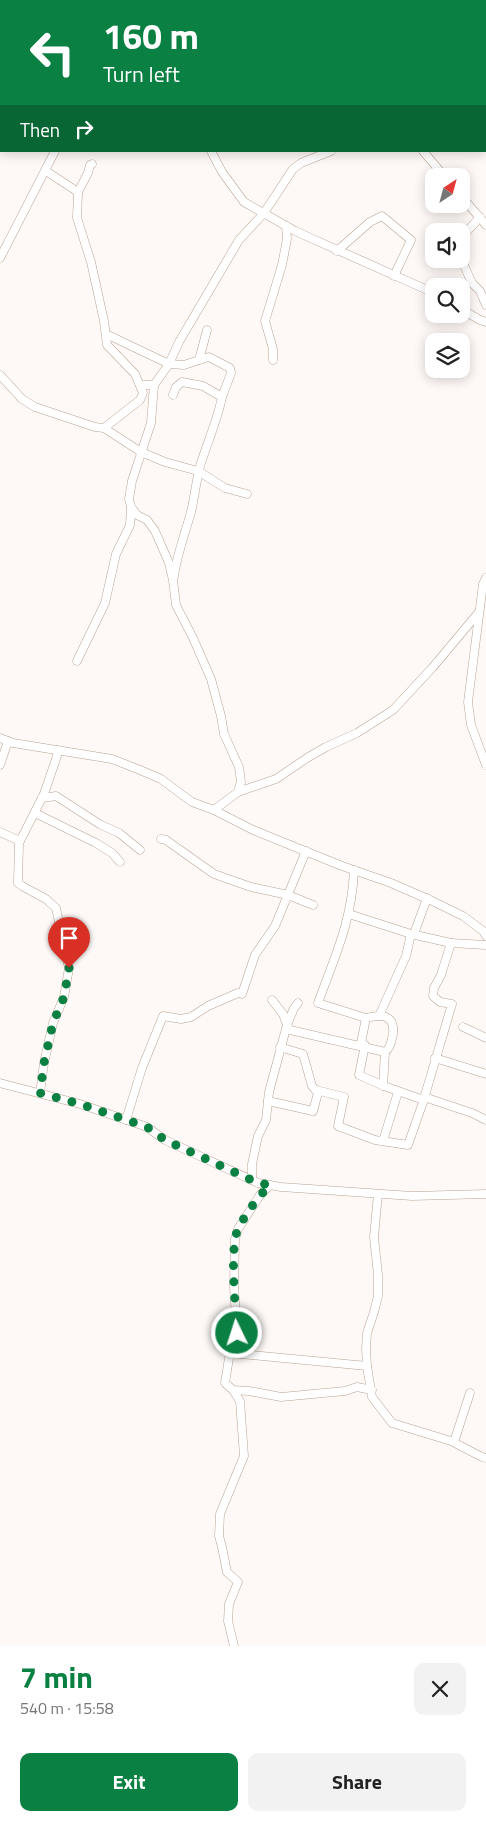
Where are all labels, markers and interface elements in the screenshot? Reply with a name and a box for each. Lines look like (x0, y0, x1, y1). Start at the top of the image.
text: 160 m (103, 9, 199, 63)
icon: left (20, 20, 85, 85)
text: Turn left (103, 57, 180, 91)
text: Then (20, 115, 60, 144)
icon: right (70, 115, 98, 143)
north arrow (425, 168, 470, 212)
map controls (425, 168, 470, 378)
button: sound (425, 223, 470, 268)
button: search (425, 278, 470, 323)
button: layers (425, 333, 470, 378)
pin (48, 917, 90, 968)
icon: arrive (55, 924, 83, 952)
position arrow (210, 1306, 262, 1358)
text: 7 min (20, 1654, 93, 1700)
button: close (414, 1663, 466, 1715)
text: 540 m · 15:58 (20, 1696, 114, 1720)
button: Exit (20, 1753, 238, 1811)
button: Share (248, 1753, 466, 1811)

